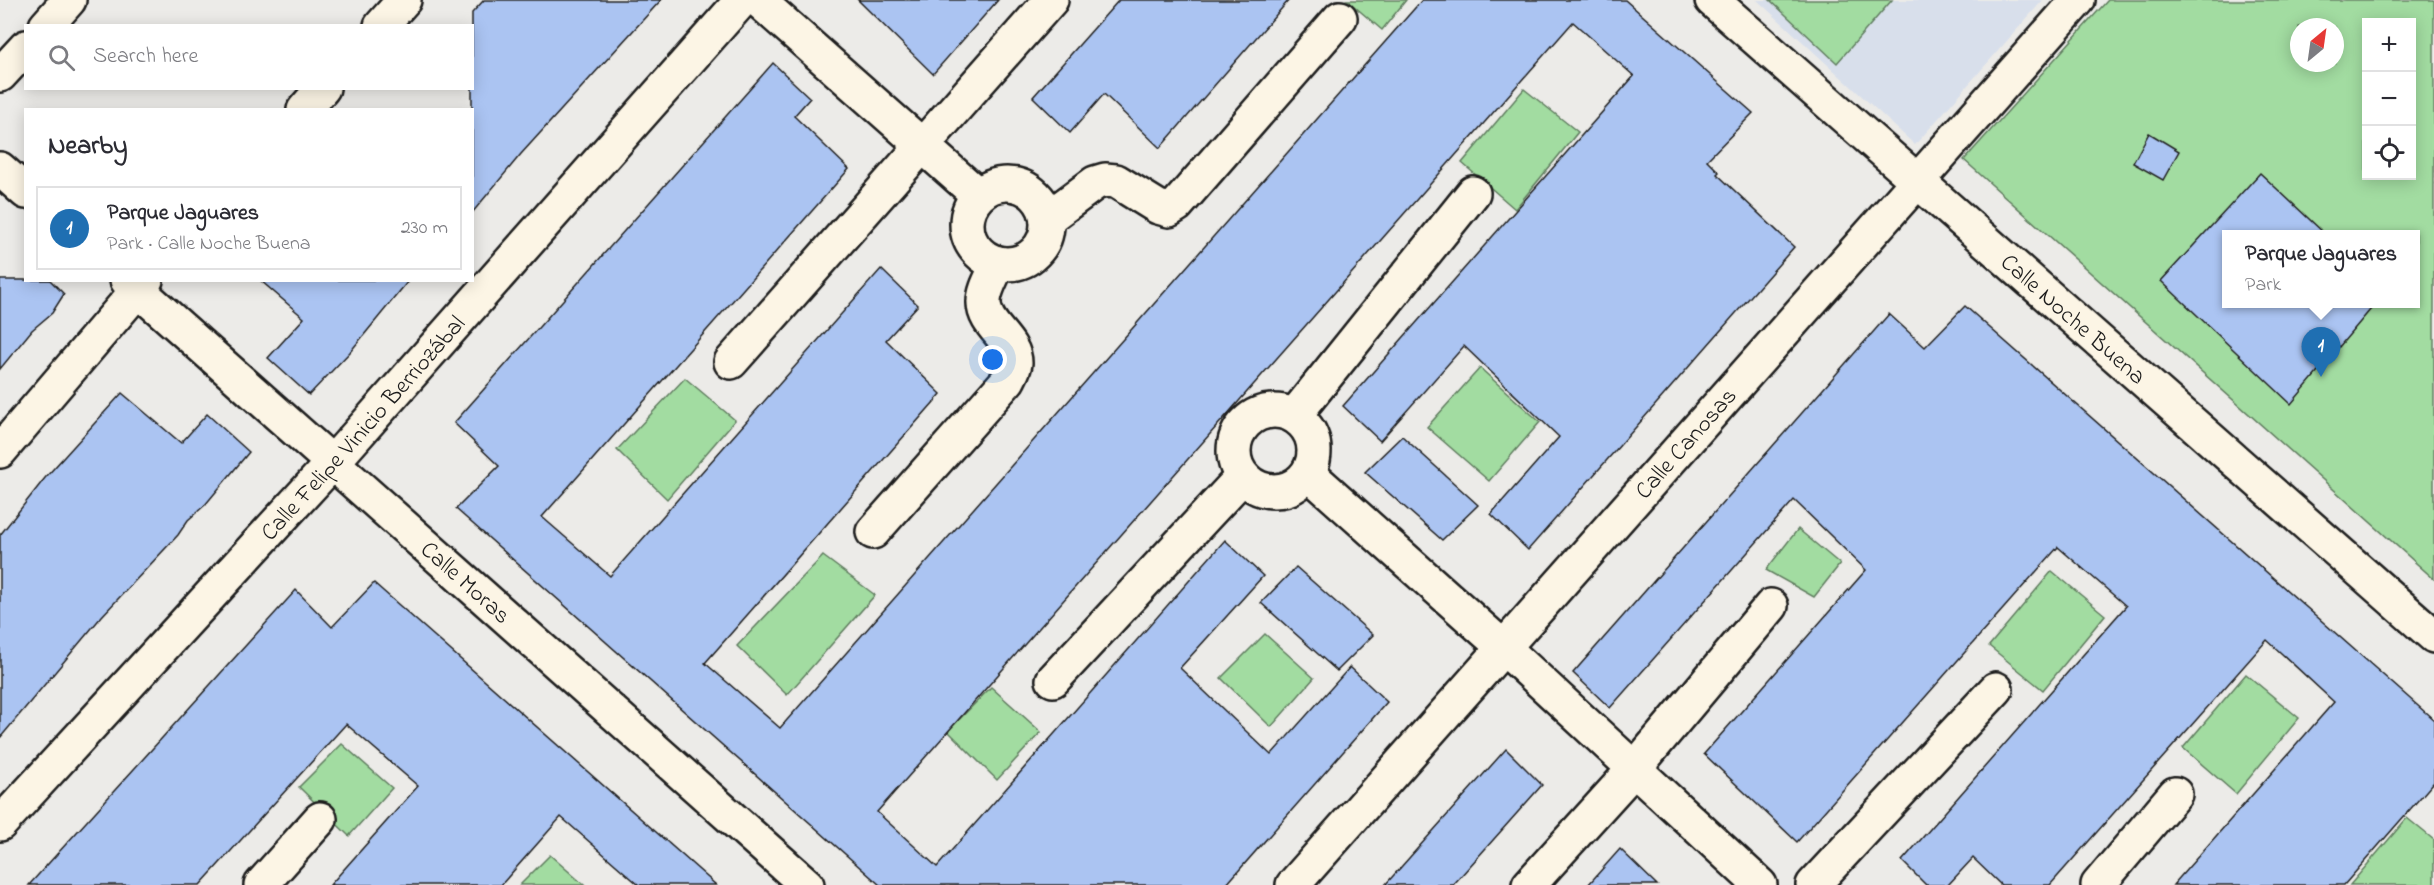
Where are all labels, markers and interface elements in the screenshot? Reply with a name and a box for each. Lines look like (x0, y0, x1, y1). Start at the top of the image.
north arrow (2290, 18, 2344, 72)
map controls (2362, 18, 2416, 180)
button: + (2362, 18, 2416, 72)
search box (24, 24, 474, 90)
icon: search (45, 41, 78, 74)
text: Search here (93, 41, 198, 73)
button: − (2362, 72, 2416, 126)
button: locate (2362, 126, 2416, 180)
text: Nearby (48, 128, 127, 166)
text: Parque Jaguares (107, 198, 259, 230)
text: 1 (66, 214, 73, 243)
text: 230 m (401, 214, 448, 243)
text: Park · Calle Noche Buena (107, 230, 311, 259)
popup (2222, 230, 2420, 308)
text: Parque Jaguares (2245, 239, 2397, 271)
street label: Calle Noche Buena (1991, 247, 2153, 394)
text: Park (2245, 271, 2281, 300)
street label: Calle Felipe Vinicio Berriozábal (253, 309, 475, 550)
pin: 1 (2302, 328, 2340, 377)
your location (978, 345, 1007, 374)
street label: Calle Canosas (1628, 381, 1746, 508)
street label: Calle Moras (412, 534, 518, 634)

